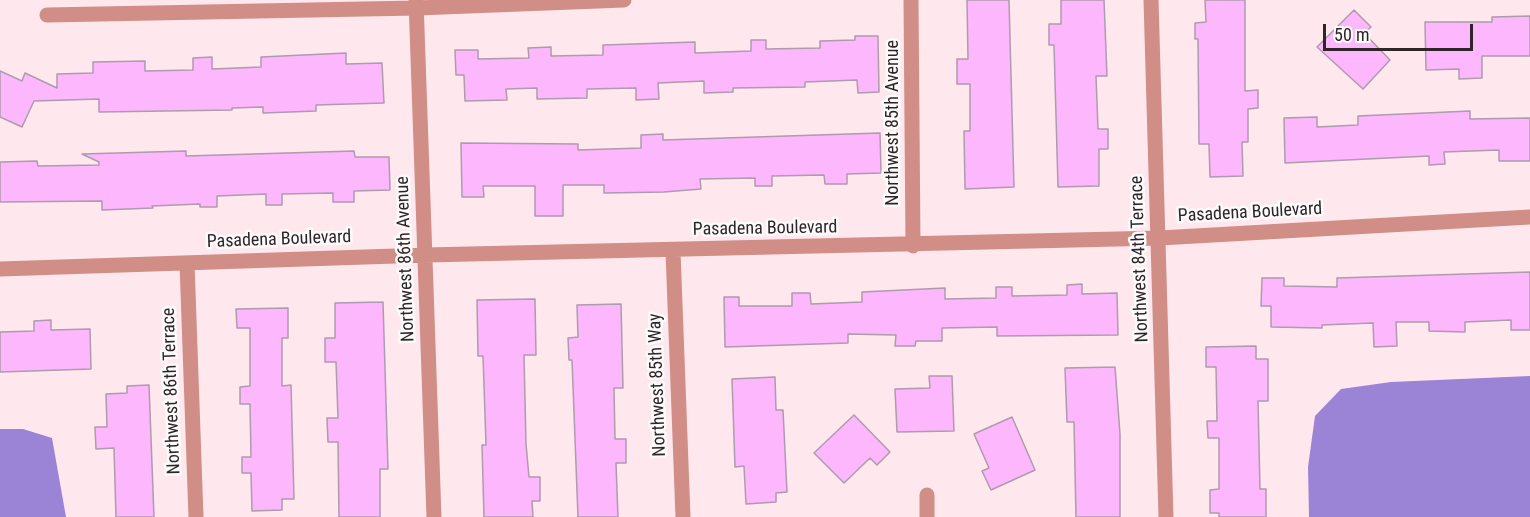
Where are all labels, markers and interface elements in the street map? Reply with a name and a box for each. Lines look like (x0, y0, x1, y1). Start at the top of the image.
scale bar (1326, 12, 1476, 50)
text: 50 m (1334, 24, 1369, 45)
street label: Northwest 85th Avenue (882, 40, 904, 206)
street label: Northwest 84th Terrace (1126, 175, 1154, 343)
street label: Northwest 86th Avenue (392, 176, 420, 342)
street label: Pasadena Boulevard (1177, 198, 1323, 228)
street label: Pasadena Boulevard (693, 217, 837, 241)
street label: Pasadena Boulevard (206, 227, 352, 253)
street label: Northwest 86th Terrace (158, 307, 186, 475)
street label: Northwest 85th Way (645, 313, 671, 457)

